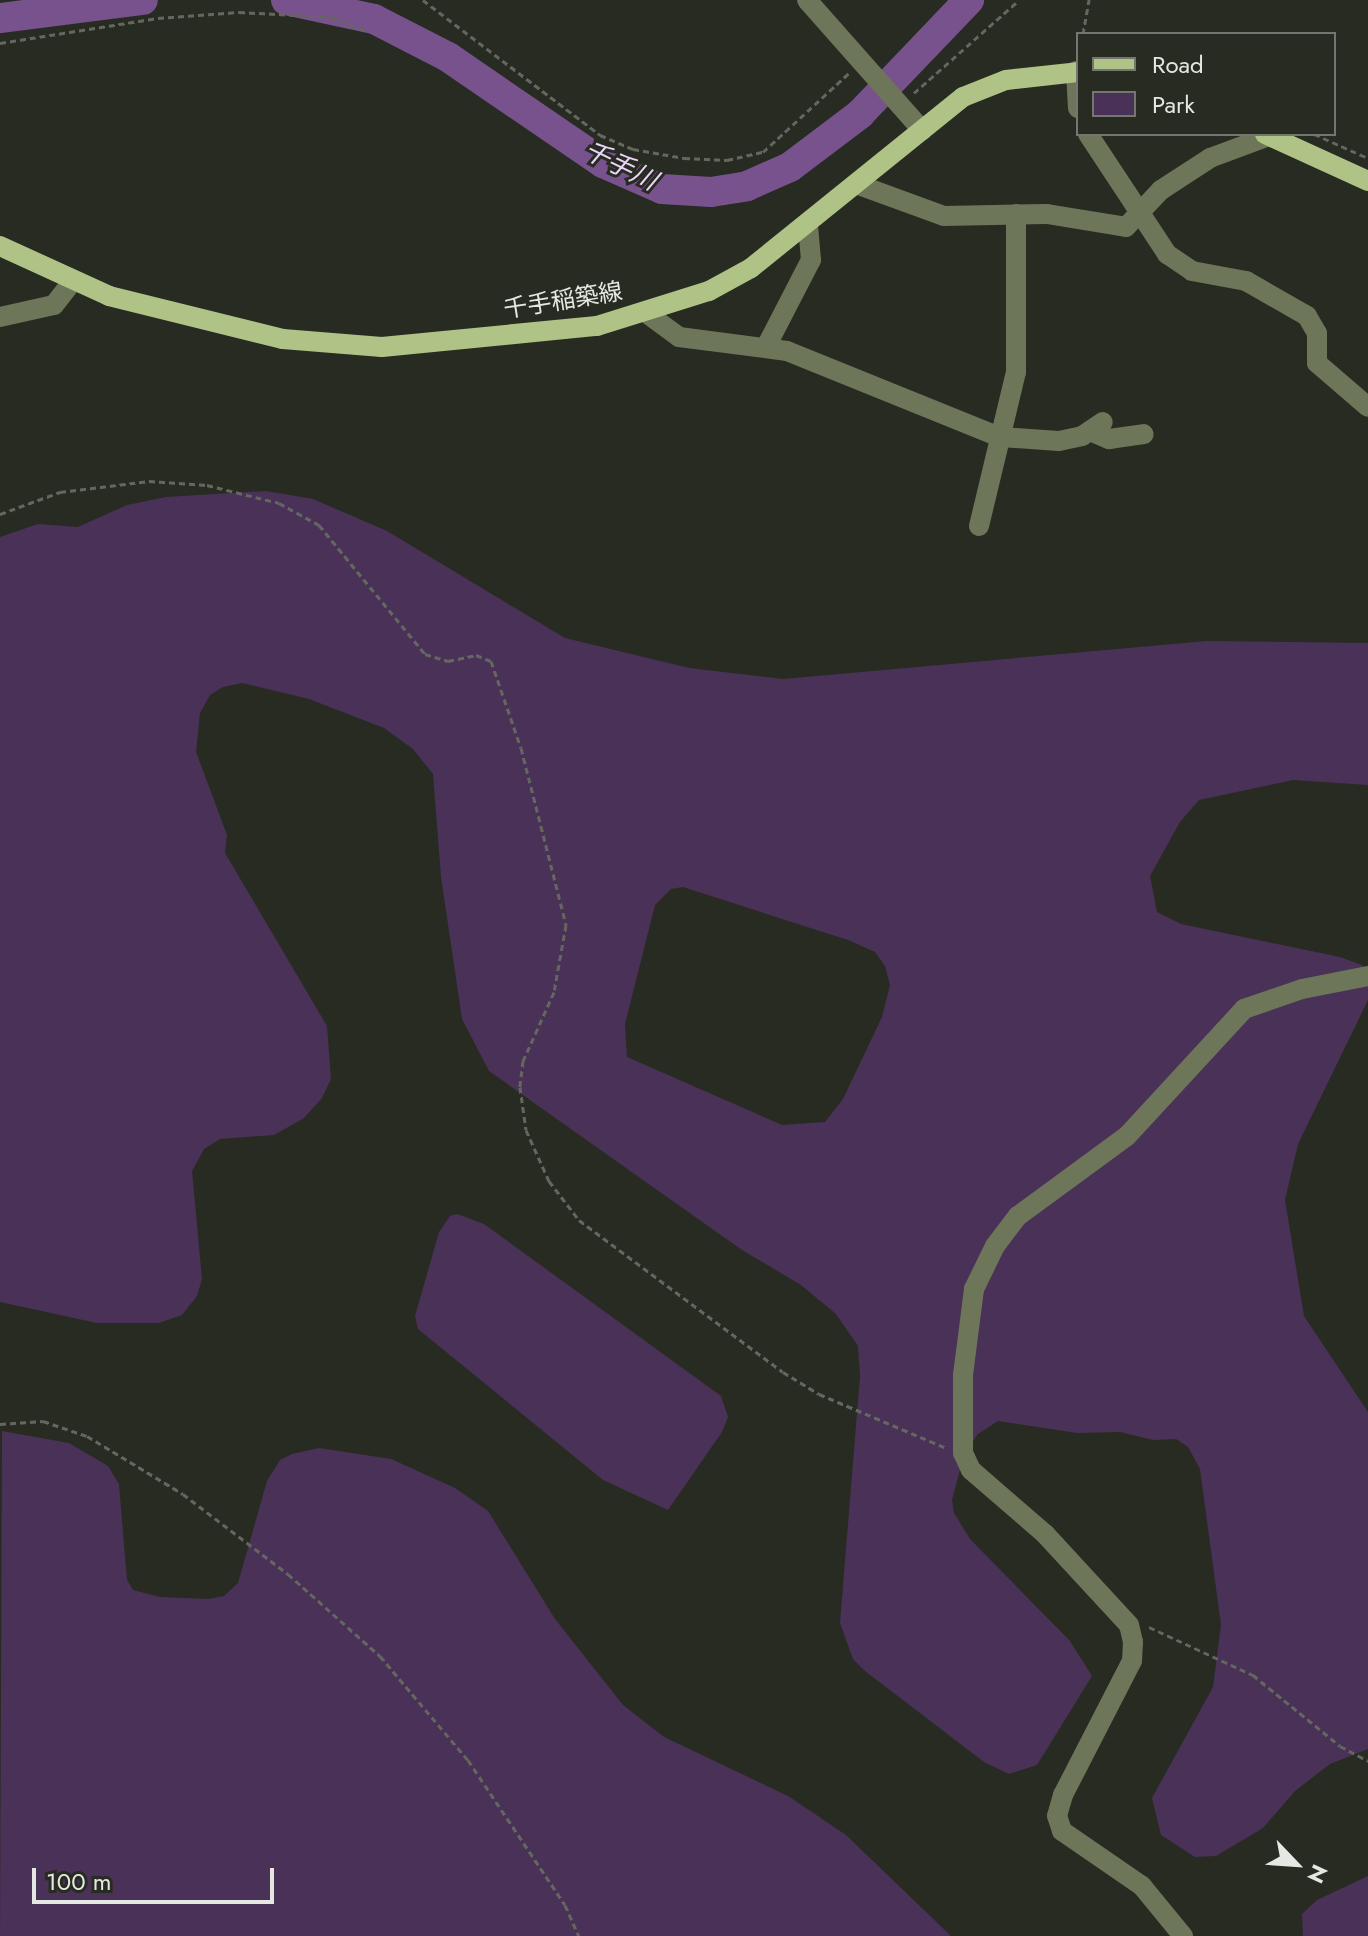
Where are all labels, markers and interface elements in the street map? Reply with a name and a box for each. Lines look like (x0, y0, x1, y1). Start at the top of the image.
legend (1076, 32, 1336, 136)
text: Road (1152, 47, 1204, 82)
text: Park (1152, 87, 1195, 122)
water label: 千手川 (578, 135, 662, 197)
street label: 千手稲築線 (501, 276, 625, 324)
north arrow (1256, 1824, 1336, 1904)
scale bar (36, 1852, 278, 1902)
text: N (1300, 1859, 1336, 1889)
text: 100 m (46, 1864, 112, 1899)

